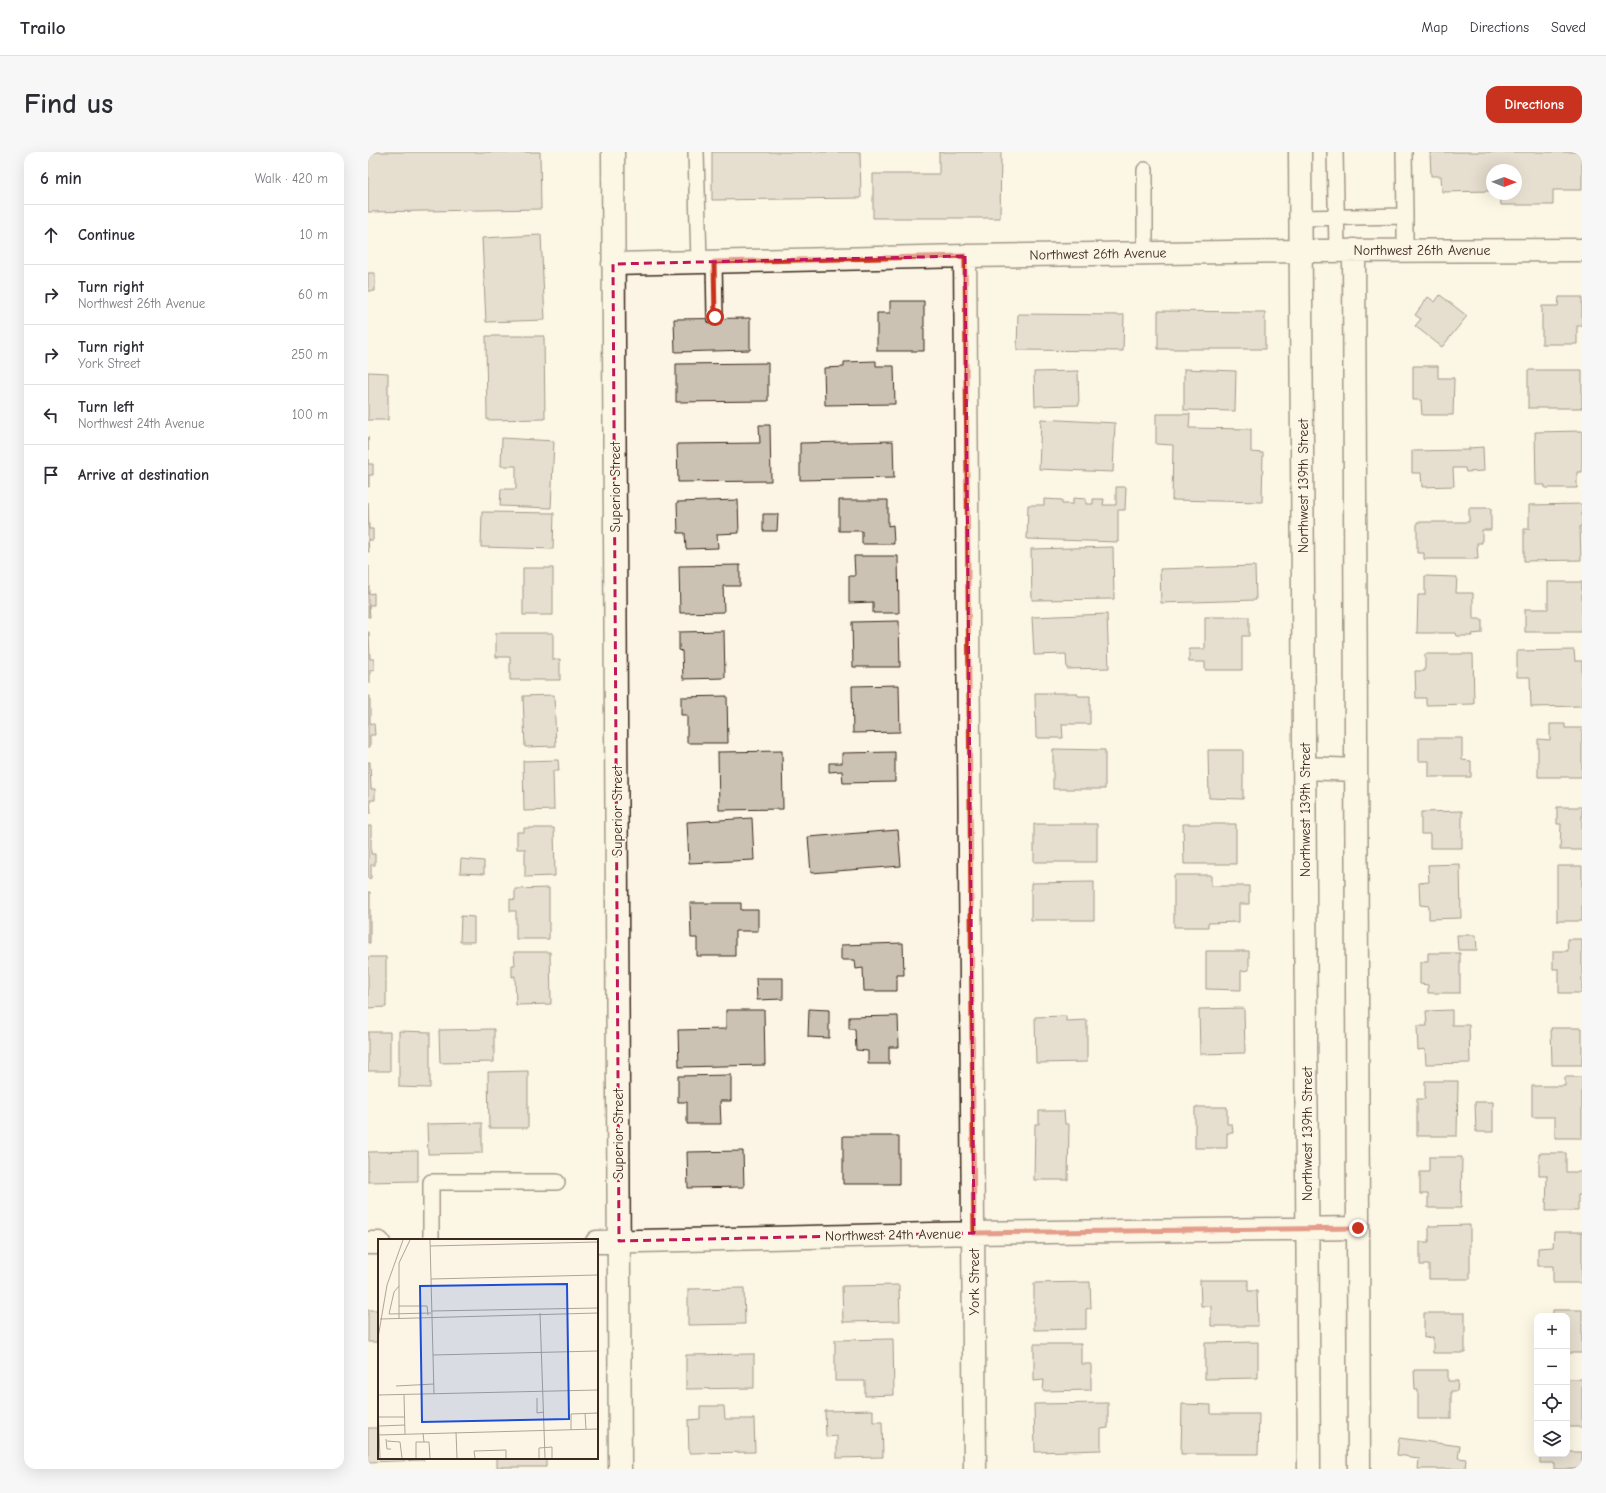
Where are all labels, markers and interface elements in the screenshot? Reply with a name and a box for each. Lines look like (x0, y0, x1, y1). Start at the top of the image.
text: Trailo (20, 17, 66, 39)
text: Map (1421, 19, 1448, 36)
text: Directions (1470, 19, 1529, 36)
text: Saved (1551, 19, 1586, 36)
button: Directions (1486, 86, 1582, 123)
text: Find us (24, 88, 113, 120)
north arrow (1486, 164, 1522, 200)
text: 6 min (40, 169, 82, 188)
text: Walk · 420 m (255, 171, 328, 186)
icon: ahead (40, 224, 62, 246)
text: Continue (78, 226, 135, 244)
text: 10 m (300, 227, 328, 242)
street label: Northwest 26th Avenue (1353, 242, 1491, 259)
street label: Northwest 26th Avenue (1029, 244, 1167, 264)
text: Turn right (78, 278, 144, 296)
icon: right (40, 284, 62, 306)
text: 60 m (298, 287, 328, 302)
text: Northwest 26th Avenue (78, 296, 205, 311)
route start (706, 308, 724, 326)
text: Turn right (78, 338, 144, 356)
icon: right (40, 344, 62, 366)
text: 250 m (291, 347, 328, 362)
text: York Street (78, 356, 140, 371)
text: Turn left (78, 398, 134, 416)
icon: left (40, 404, 62, 426)
text: 100 m (292, 407, 328, 422)
text: Northwest 24th Avenue (78, 416, 204, 431)
street label: Northwest 139th Street (1295, 418, 1312, 553)
street label: Superior Street (607, 441, 624, 532)
icon: arrive (40, 464, 62, 486)
text: Arrive at destination (78, 466, 209, 484)
street label: Northwest 139th Street (1297, 742, 1314, 877)
street label: Superior Street (609, 765, 626, 856)
street label: Northwest 139th Street (1299, 1066, 1316, 1201)
street label: Superior Street (610, 1088, 627, 1179)
route end (1349, 1219, 1367, 1237)
street label: Northwest 24th Avenue (825, 1225, 961, 1245)
inset map (378, 1239, 598, 1459)
street label: York Street (966, 1248, 983, 1315)
map controls (1534, 1313, 1570, 1457)
button: + (1534, 1313, 1570, 1349)
button: − (1534, 1349, 1570, 1385)
button: locate (1534, 1385, 1570, 1421)
button: layers (1534, 1421, 1570, 1457)

